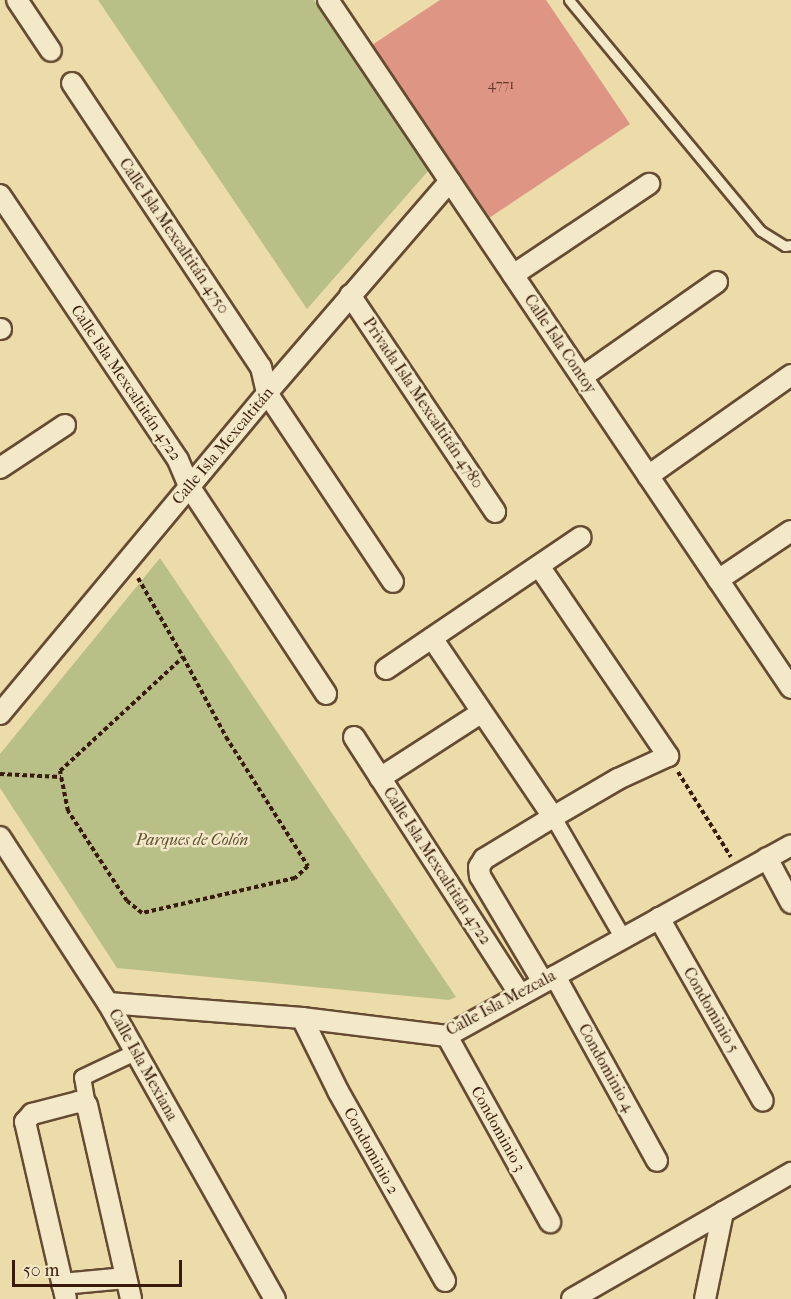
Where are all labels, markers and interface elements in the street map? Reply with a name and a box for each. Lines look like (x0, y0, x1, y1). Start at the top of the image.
house number: 4771 (488, 77, 514, 93)
street label: Calle Isla Mexcaltitán 4750 (115, 155, 233, 317)
street label: Calle Isla Contoy (520, 291, 600, 397)
street label: Calle Isla Mexcaltitán 4722 (67, 301, 185, 465)
street label: Privada Isla Mexcaltitán 4780 (359, 314, 487, 492)
street label: Calle Isla Mexcaltitán (168, 383, 278, 509)
street label: Calle Isla Mexcaltitán 4722 (379, 784, 495, 948)
park label: Parques de Colón (136, 830, 248, 850)
street label: Condominio 5 (679, 964, 743, 1056)
street label: Calle Isla Mezcala (443, 966, 559, 1040)
street label: Calle Isla Mexiana (104, 1006, 182, 1124)
street label: Condominio 4 (574, 1021, 638, 1115)
street label: Condominio 3 (467, 1083, 529, 1175)
street label: Condominio 2 (339, 1104, 403, 1198)
scale bar (15, 1248, 184, 1286)
text: 50 m (23, 1260, 59, 1281)

